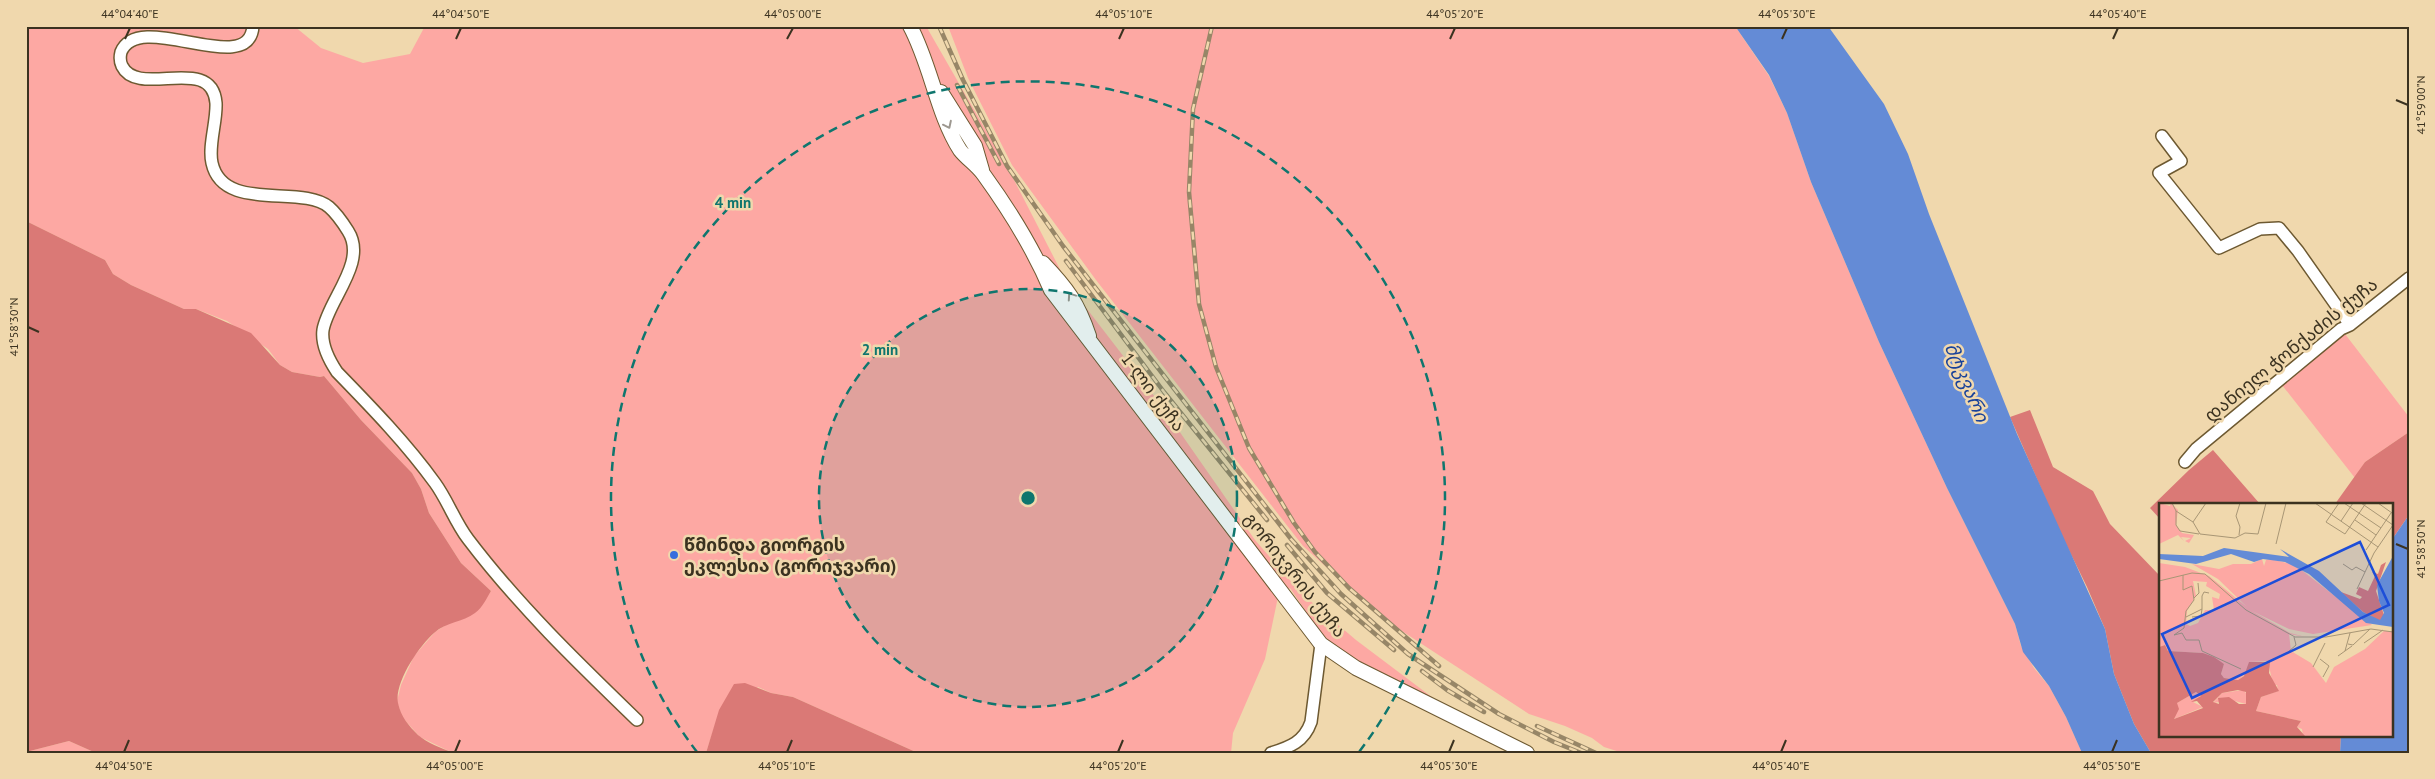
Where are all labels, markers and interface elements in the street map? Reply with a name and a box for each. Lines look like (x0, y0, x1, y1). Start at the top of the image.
text: 44°04'40"E (101, 6, 159, 21)
text: 44°04'50"E (432, 6, 490, 21)
text: 44°05'00"E (764, 6, 822, 21)
text: 44°05'10"E (1095, 6, 1153, 21)
text: 44°05'20"E (1426, 6, 1484, 21)
text: 44°05'30"E (1758, 6, 1816, 21)
text: 44°05'40"E (2089, 6, 2147, 21)
text: 41°59'00"N (2413, 75, 2428, 135)
one-way arrow (942, 120, 952, 129)
text: 4 min (715, 193, 751, 212)
street label: დანიელ ჭონქაძის ქუჩა (2199, 273, 2382, 427)
one-way arrow (1068, 292, 1077, 301)
text: 41°58'30"N (6, 297, 21, 357)
water label: მტკვარი (1940, 339, 1995, 426)
text: 2 min (862, 340, 898, 359)
street label: 1-ლი ქუჩა (1116, 348, 1191, 436)
centre of rings (1019, 489, 1037, 507)
inset map (2159, 503, 2392, 736)
street label: გორიჯვრის ქუჩა (1239, 507, 1351, 642)
text: 41°58'50"N (2413, 519, 2428, 579)
place label: წმინდა გიორგის ეკლესია (გორიჯვარი) (684, 533, 896, 577)
marker: წმინდა გიორგის ეკლესია (გორიჯვარი) (668, 549, 680, 561)
text: 44°04'50"E (95, 758, 153, 773)
text: 44°05'00"E (426, 758, 484, 773)
text: 44°05'10"E (758, 758, 816, 773)
text: 44°05'20"E (1089, 758, 1147, 773)
text: 44°05'30"E (1420, 758, 1478, 773)
text: 44°05'40"E (1752, 758, 1810, 773)
text: 44°05'50"E (2083, 758, 2141, 773)

